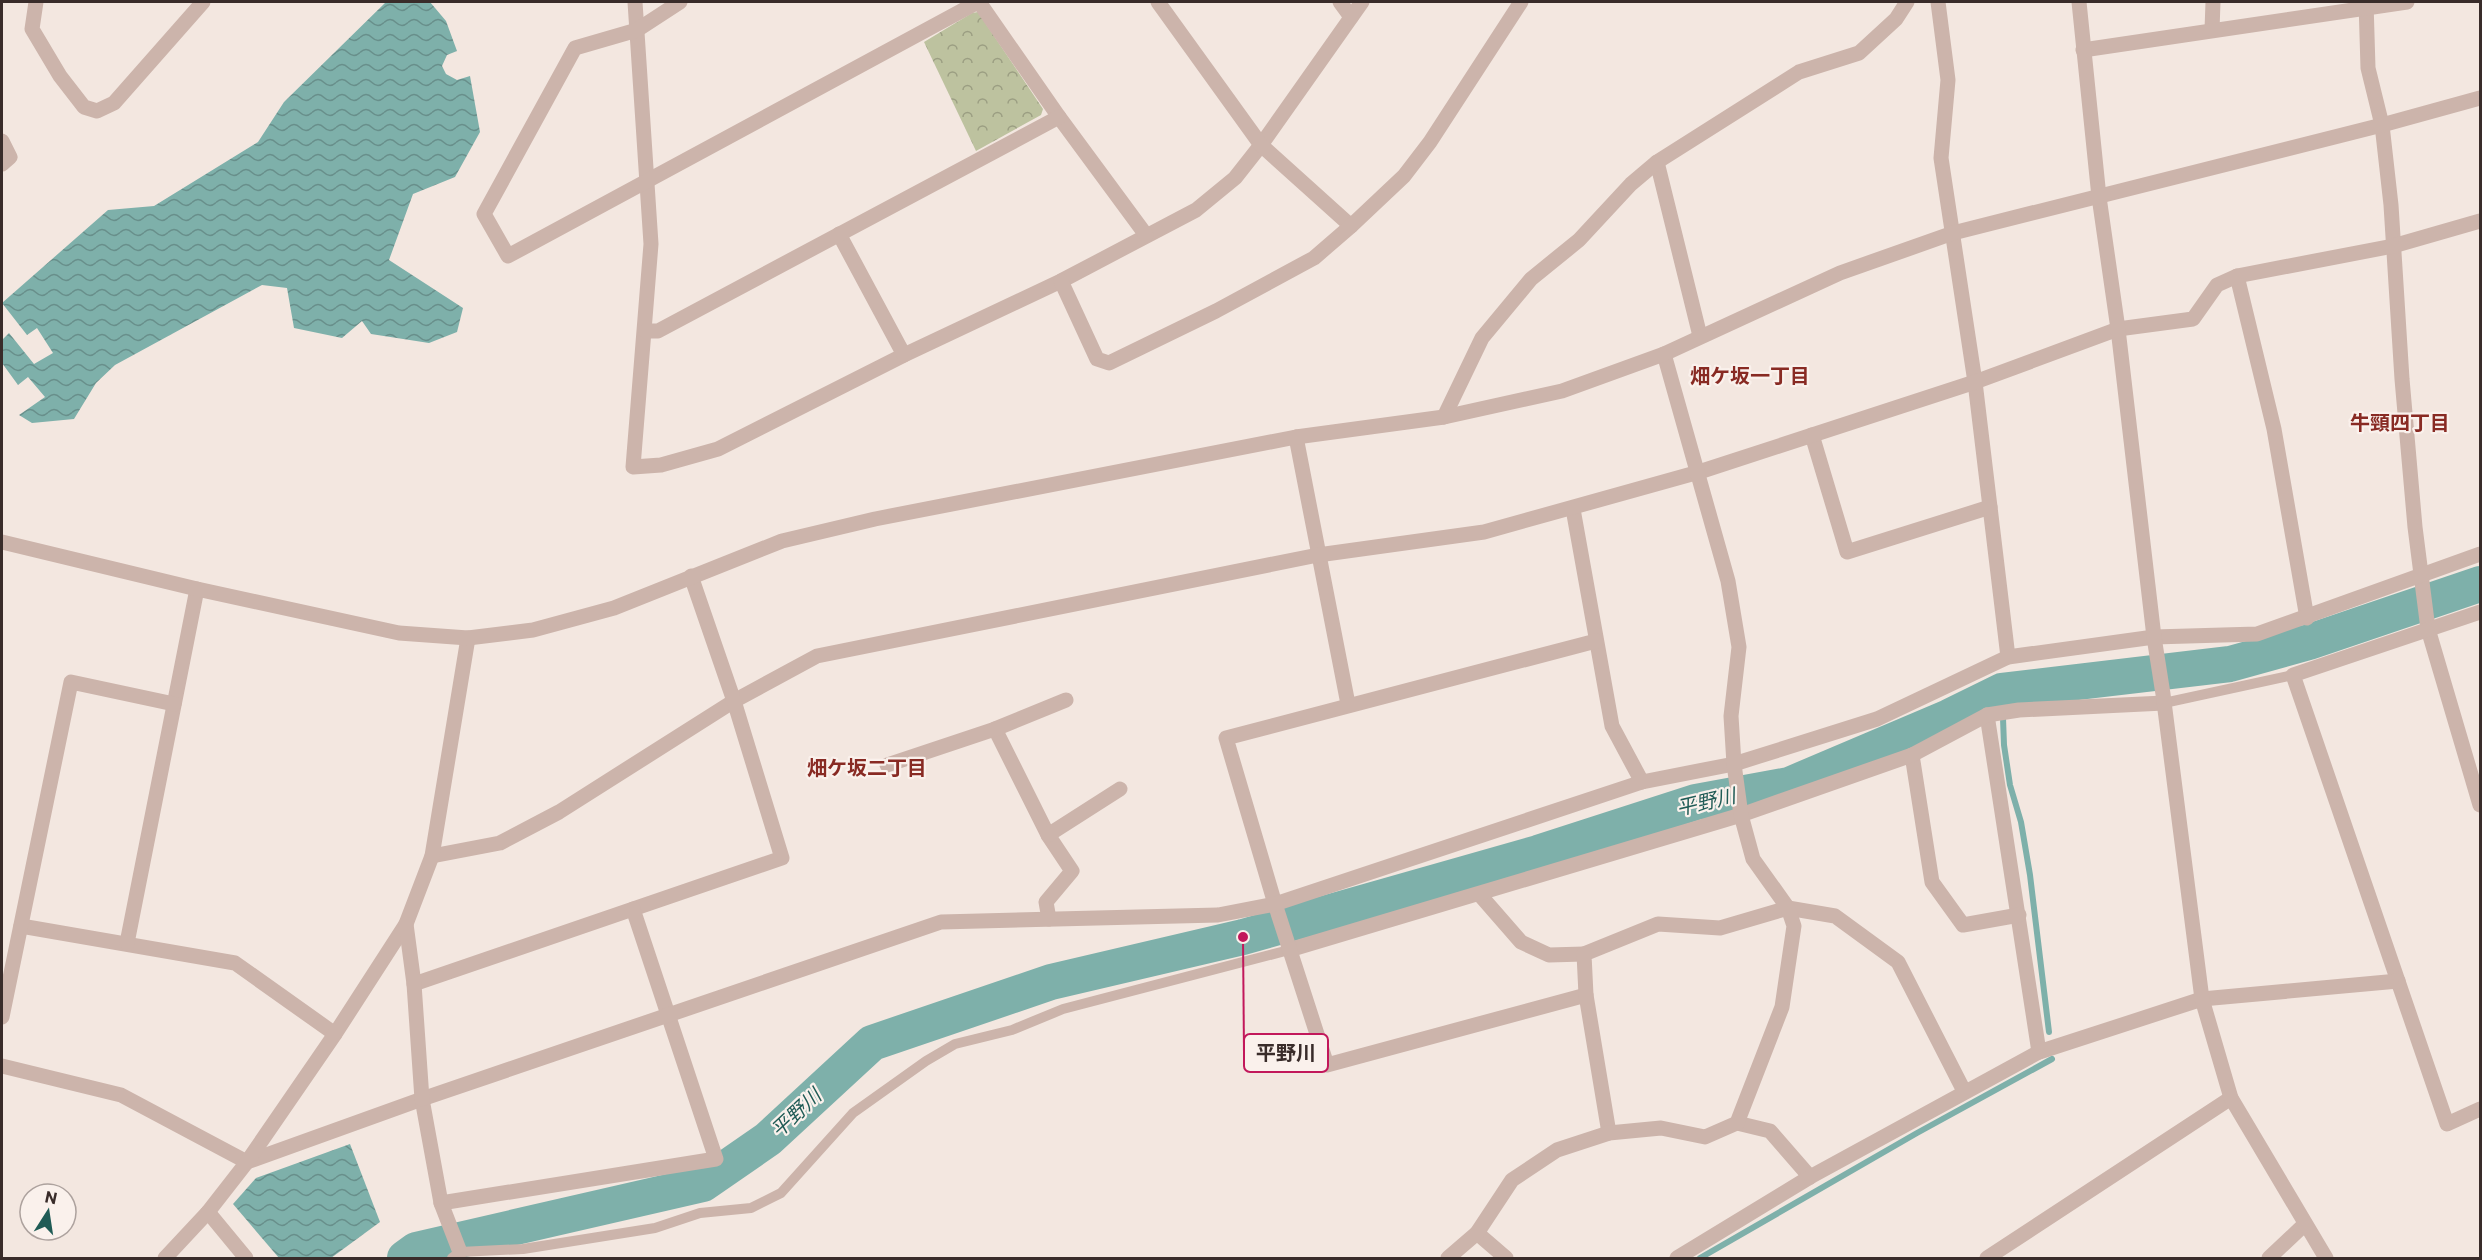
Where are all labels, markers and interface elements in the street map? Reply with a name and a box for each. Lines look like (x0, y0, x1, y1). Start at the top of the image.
district label: 畑ケ坂一丁目 (1690, 363, 1810, 387)
district label: 牛頸四丁目 (2350, 410, 2450, 434)
district label: 畑ケ坂二丁目 (807, 755, 927, 779)
water label: 平野川 (1674, 782, 1740, 819)
callout: 平野川 (1244, 1034, 1328, 1072)
text: 平野川 (1256, 1040, 1316, 1064)
water label: 平野川 (765, 1082, 827, 1142)
north arrow (18, 1182, 78, 1242)
text: N (43, 1186, 59, 1207)

